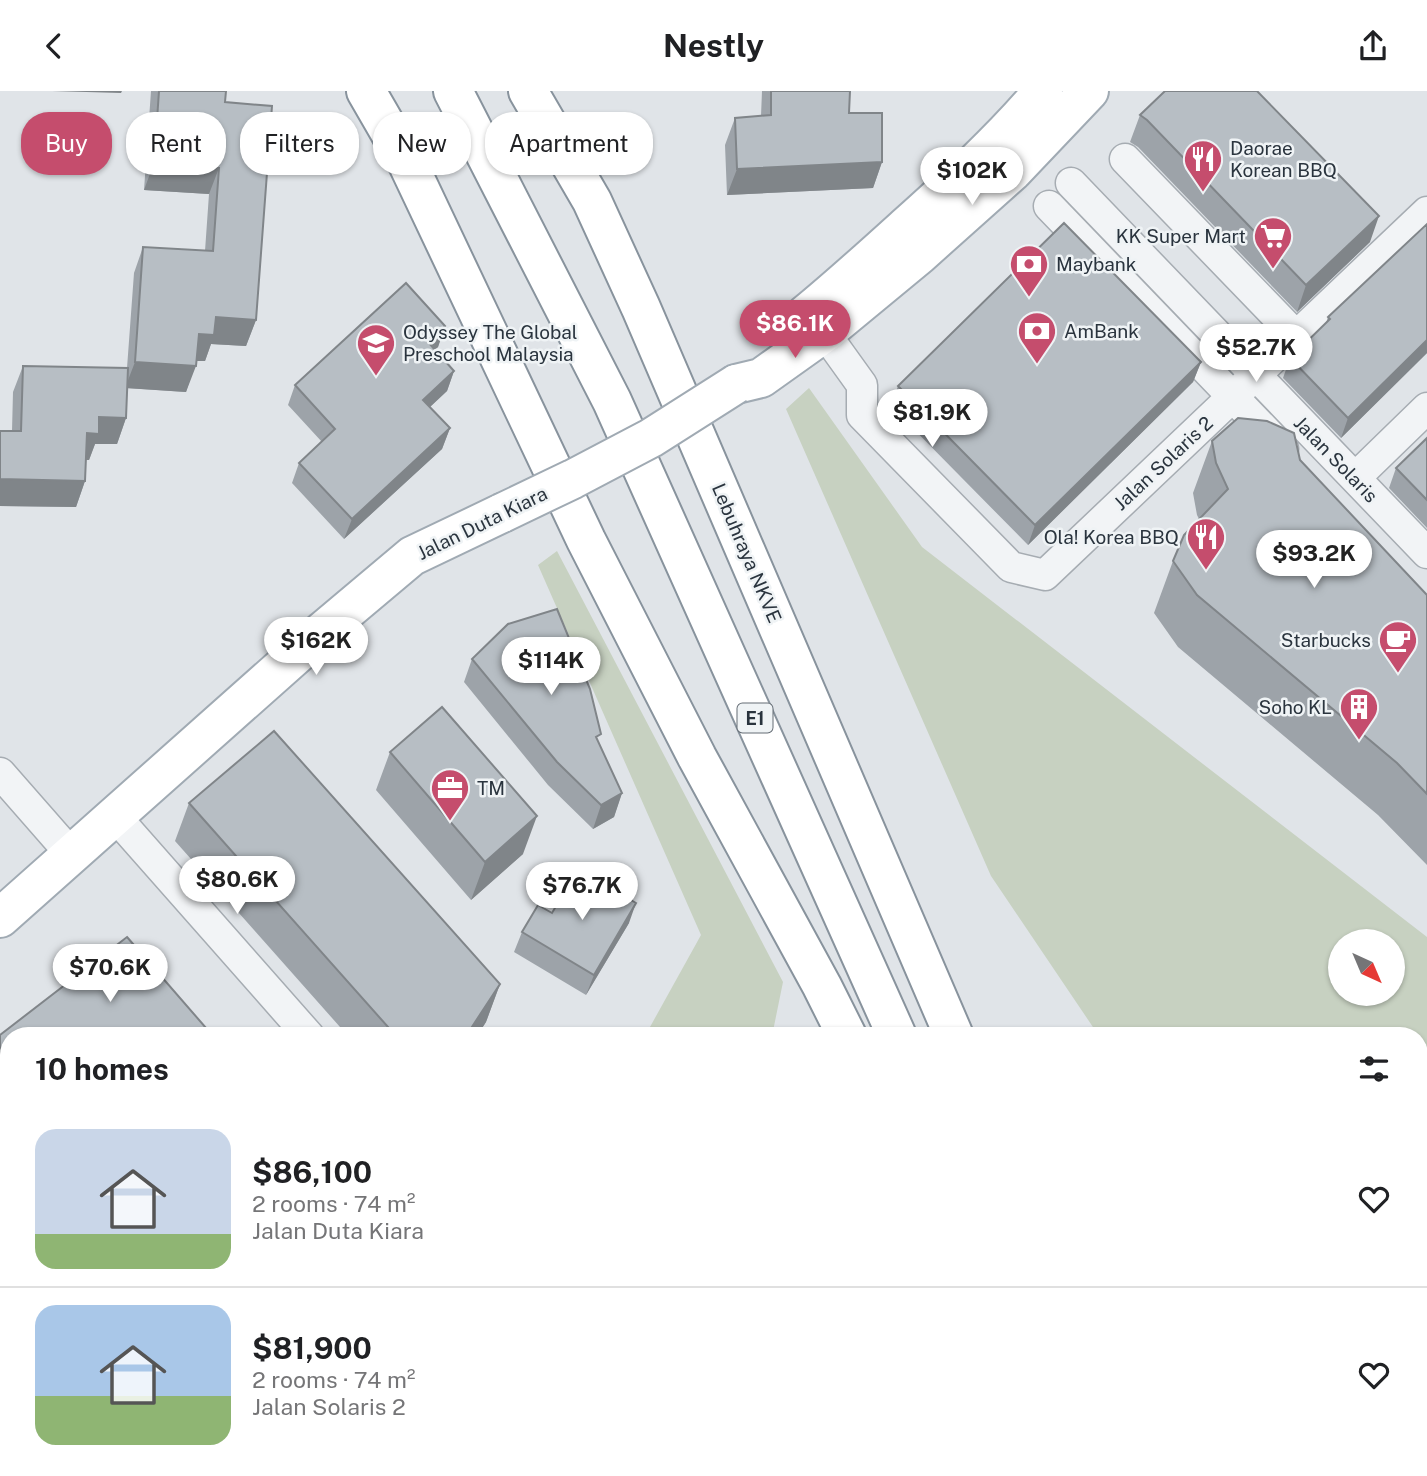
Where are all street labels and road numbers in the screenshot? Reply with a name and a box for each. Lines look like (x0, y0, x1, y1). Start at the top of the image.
street label: Jalan Solaris (1290, 411, 1382, 507)
street label: Jalan Solaris 2 (1109, 412, 1217, 514)
street label: Lebuhraya NKVE (708, 480, 786, 626)
street label: Jalan Duta Kiara (413, 482, 551, 564)
road number: E1 (738, 703, 772, 733)

